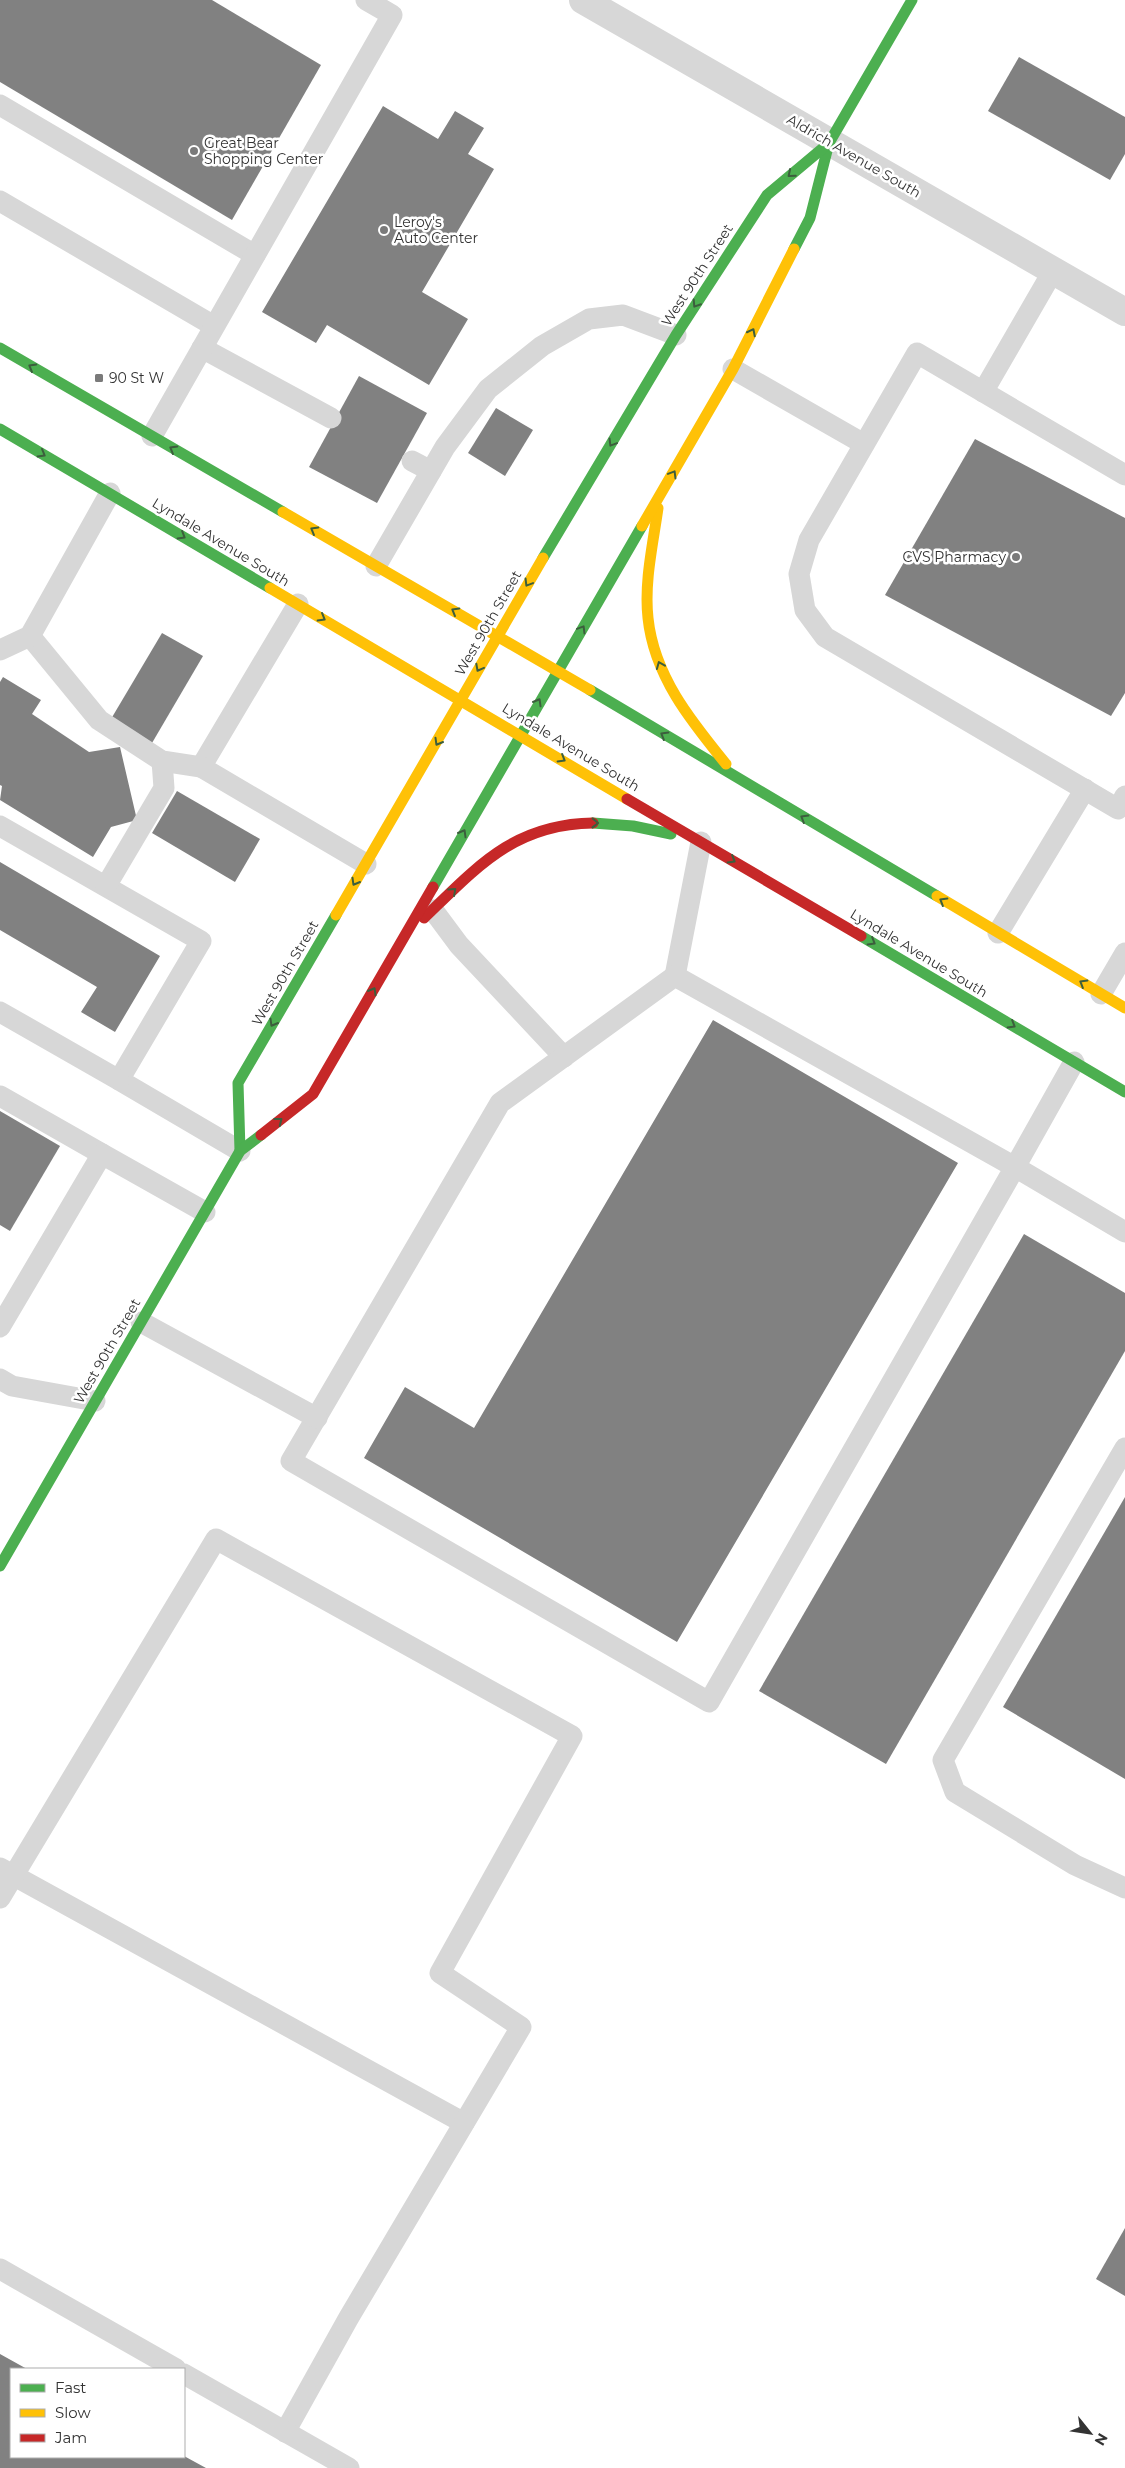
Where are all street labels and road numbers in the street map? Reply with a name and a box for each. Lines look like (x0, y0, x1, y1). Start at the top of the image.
street label: Aldrich Avenue South (784, 110, 924, 202)
street label: West 90th Street (657, 220, 737, 330)
street label: Lyndale Avenue South (149, 494, 293, 590)
street label: West 90th Street (451, 567, 526, 679)
street label: Lyndale Avenue South (499, 699, 643, 795)
street label: Lyndale Avenue South (847, 905, 991, 1001)
street label: West 90th Street (248, 917, 323, 1029)
street label: West 90th Street (70, 1295, 145, 1407)

